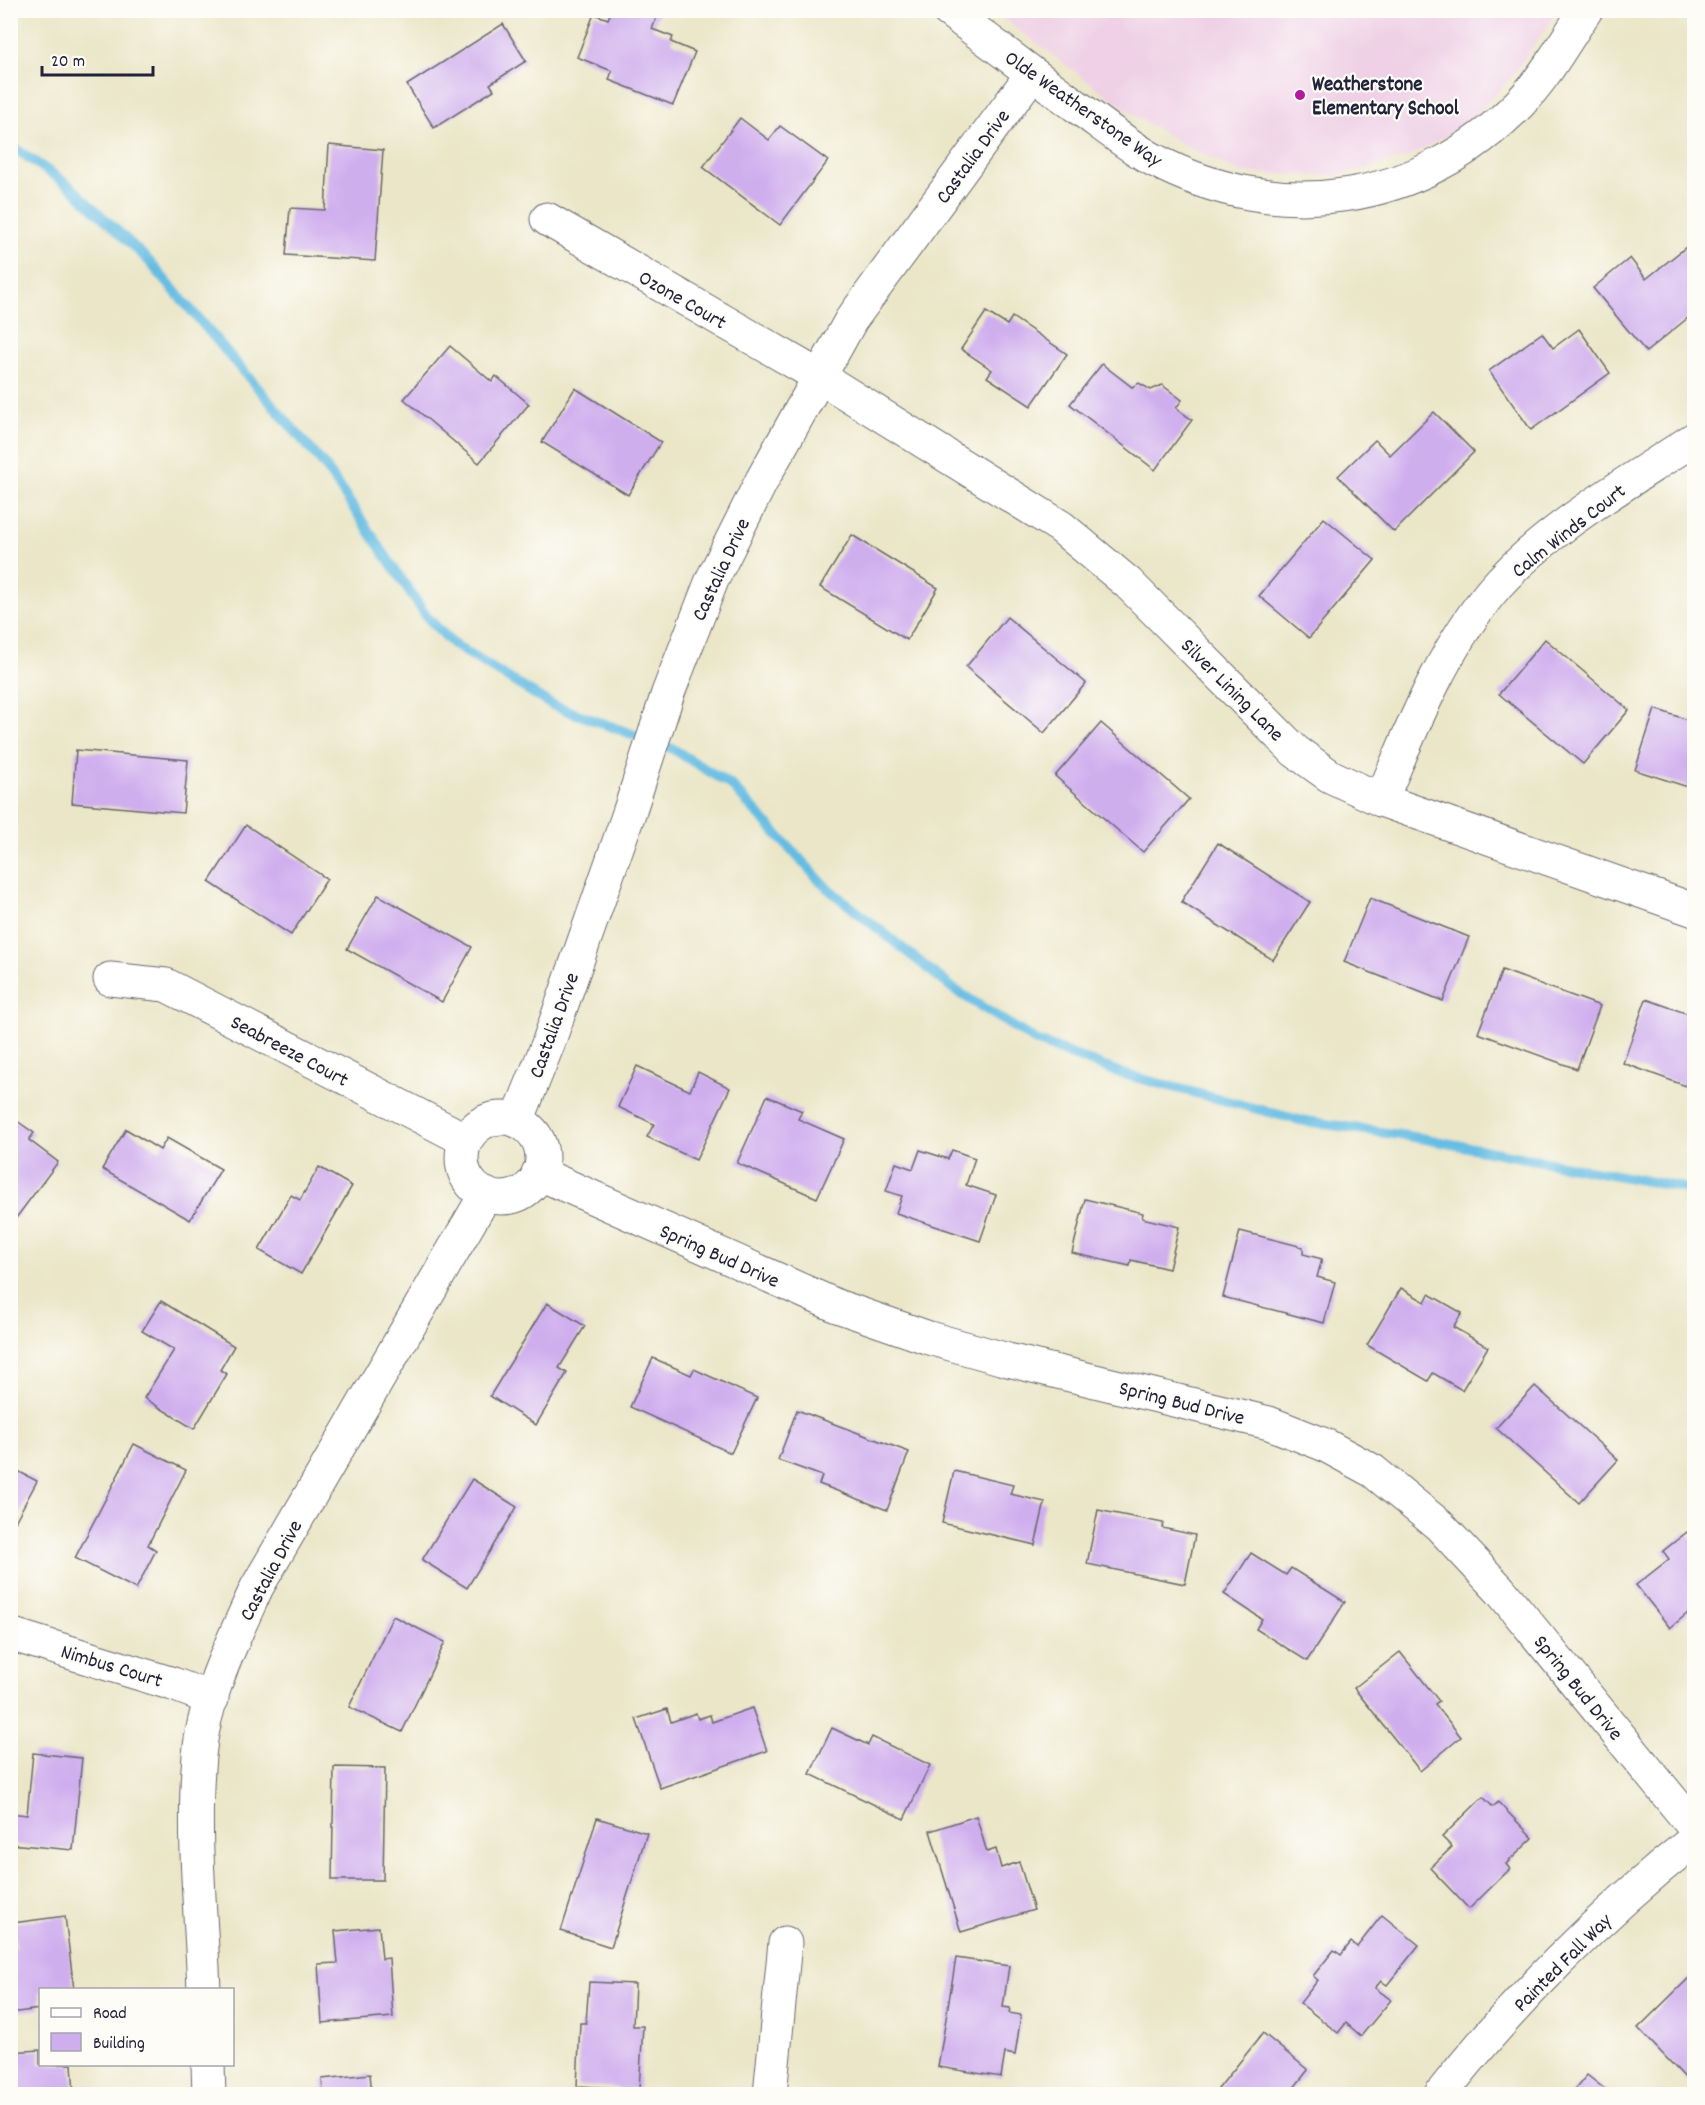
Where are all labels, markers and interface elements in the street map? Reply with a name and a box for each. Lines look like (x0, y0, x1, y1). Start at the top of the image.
scale bar (42, 39, 153, 77)
street label: Olde Weatherstone Way (997, 45, 1168, 177)
text: 20 m (51, 50, 85, 75)
place label: Weatherstone Elementary School (1312, 71, 1460, 125)
marker: Weatherstone Elementary School (1293, 88, 1307, 102)
street label: Castalia Drive (930, 104, 1019, 211)
street label: Ozone Court (632, 264, 731, 339)
street label: Calm Winds Court (1506, 478, 1634, 587)
street label: Castalia Drive (686, 514, 760, 627)
street label: Silver Lining Lane (1172, 633, 1289, 750)
street label: Castalia Drive (523, 969, 589, 1083)
street label: Seabreeze Court (224, 1009, 353, 1097)
street label: Spring Bud Drive (654, 1218, 784, 1298)
street label: Spring Bud Drive (1115, 1375, 1247, 1435)
street label: Castalia Drive (233, 1516, 312, 1627)
street label: Spring Bud Drive (1525, 1630, 1629, 1748)
street label: Nimbus Court (57, 1638, 166, 1698)
street label: Painted Fall Way (1508, 1908, 1621, 2020)
legend (39, 1988, 234, 2066)
text: Road (93, 2002, 127, 2027)
text: Building (93, 2032, 145, 2057)

